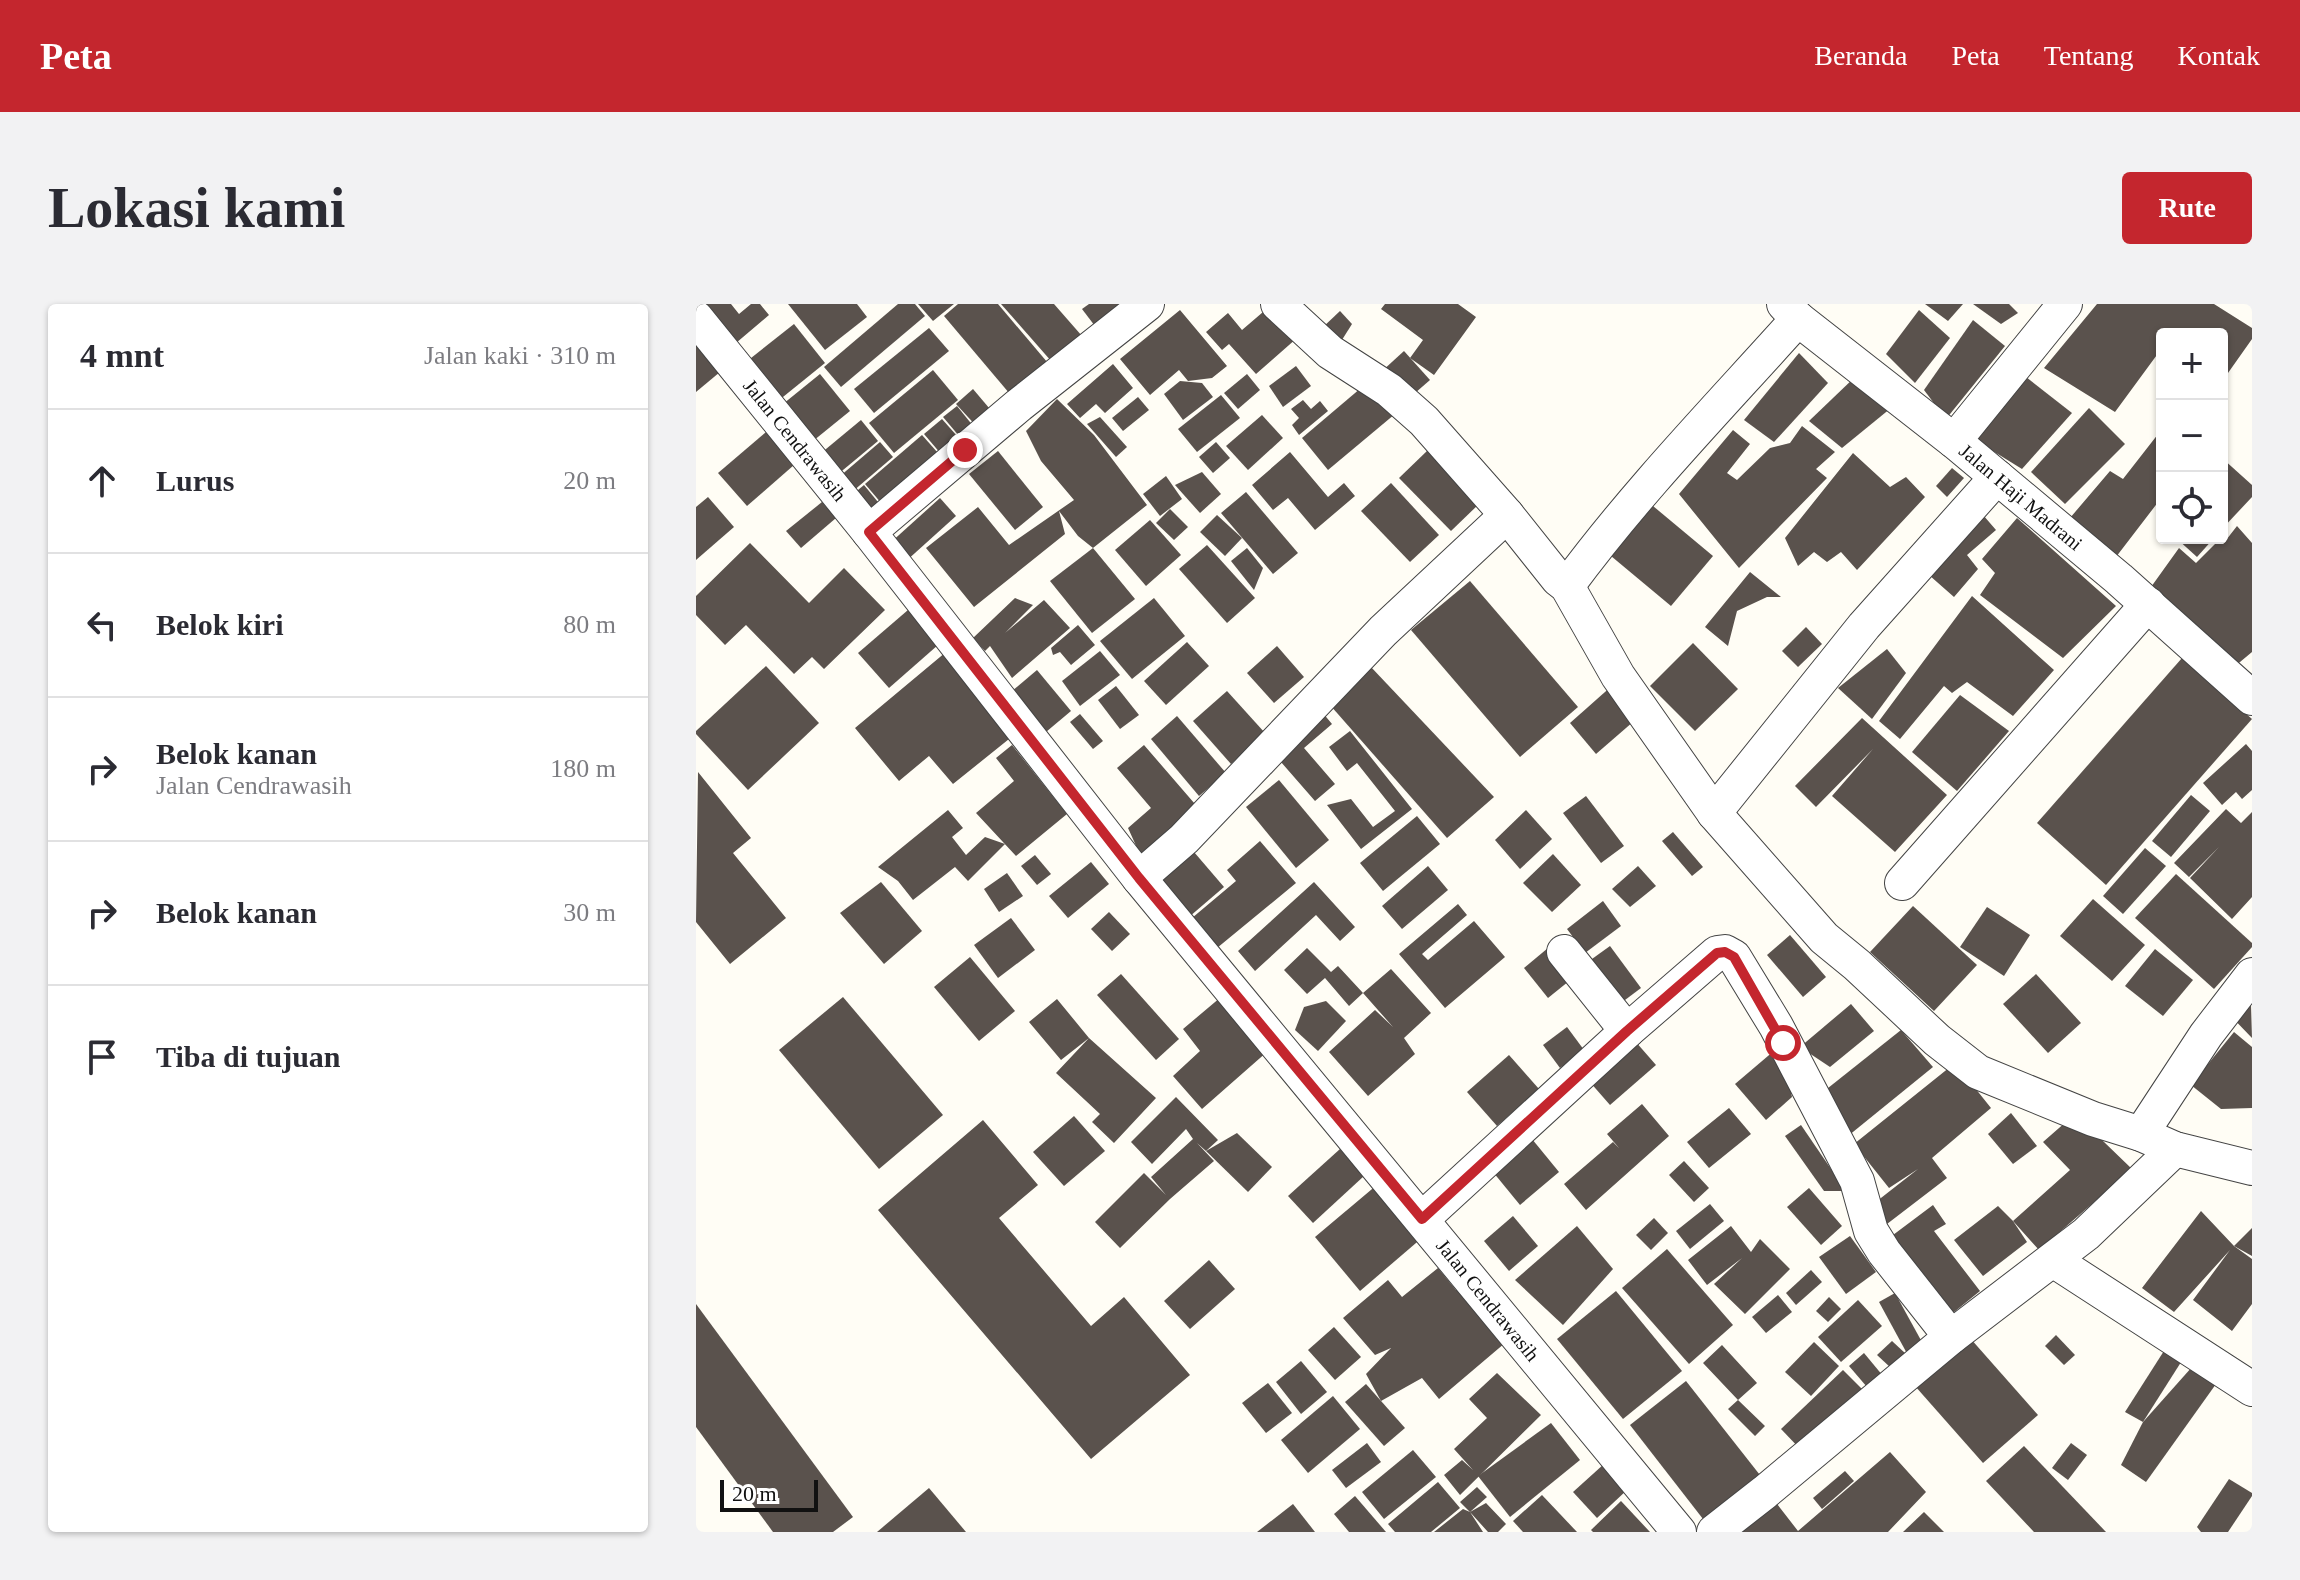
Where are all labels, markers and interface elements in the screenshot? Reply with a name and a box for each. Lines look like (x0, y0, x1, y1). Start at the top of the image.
text: Peta (40, 35, 112, 77)
text: Beranda (1814, 40, 1908, 71)
text: Peta (1952, 40, 2000, 71)
text: Tentang (2044, 40, 2134, 71)
text: Kontak (2178, 40, 2260, 71)
button: Rute (2122, 172, 2252, 244)
text: Lokasi kami (48, 177, 345, 239)
map controls (2156, 328, 2228, 544)
button: + (2156, 328, 2228, 400)
text: 4 mnt (80, 337, 164, 374)
text: Jalan kaki · 310 m (424, 341, 616, 370)
street label: Jalan Cendrawasih (739, 375, 851, 505)
button: − (2156, 400, 2228, 472)
route end (947, 432, 983, 468)
street label: Jalan Haji Madrani (1955, 439, 2087, 556)
icon: ahead (80, 459, 124, 503)
text: Lurus (156, 464, 234, 497)
text: 20 m (563, 466, 616, 495)
button: locate (2156, 472, 2228, 544)
icon: left (80, 603, 124, 647)
text: Belok kiri (156, 608, 284, 641)
text: 80 m (563, 610, 616, 639)
text: Belok kanan (156, 737, 317, 770)
icon: right (80, 747, 124, 791)
text: 180 m (550, 754, 616, 783)
text: Jalan Cendrawasih (156, 771, 352, 800)
icon: right (80, 891, 124, 935)
text: Belok kanan (156, 896, 317, 929)
text: 30 m (563, 898, 616, 927)
route start (1765, 1025, 1801, 1061)
icon: arrive (80, 1035, 124, 1079)
text: Tiba di tujuan (156, 1040, 341, 1073)
street label: Jalan Cendrawasih (1432, 1235, 1544, 1365)
scale bar (720, 1476, 818, 1512)
text: 20 m (732, 1481, 777, 1506)

